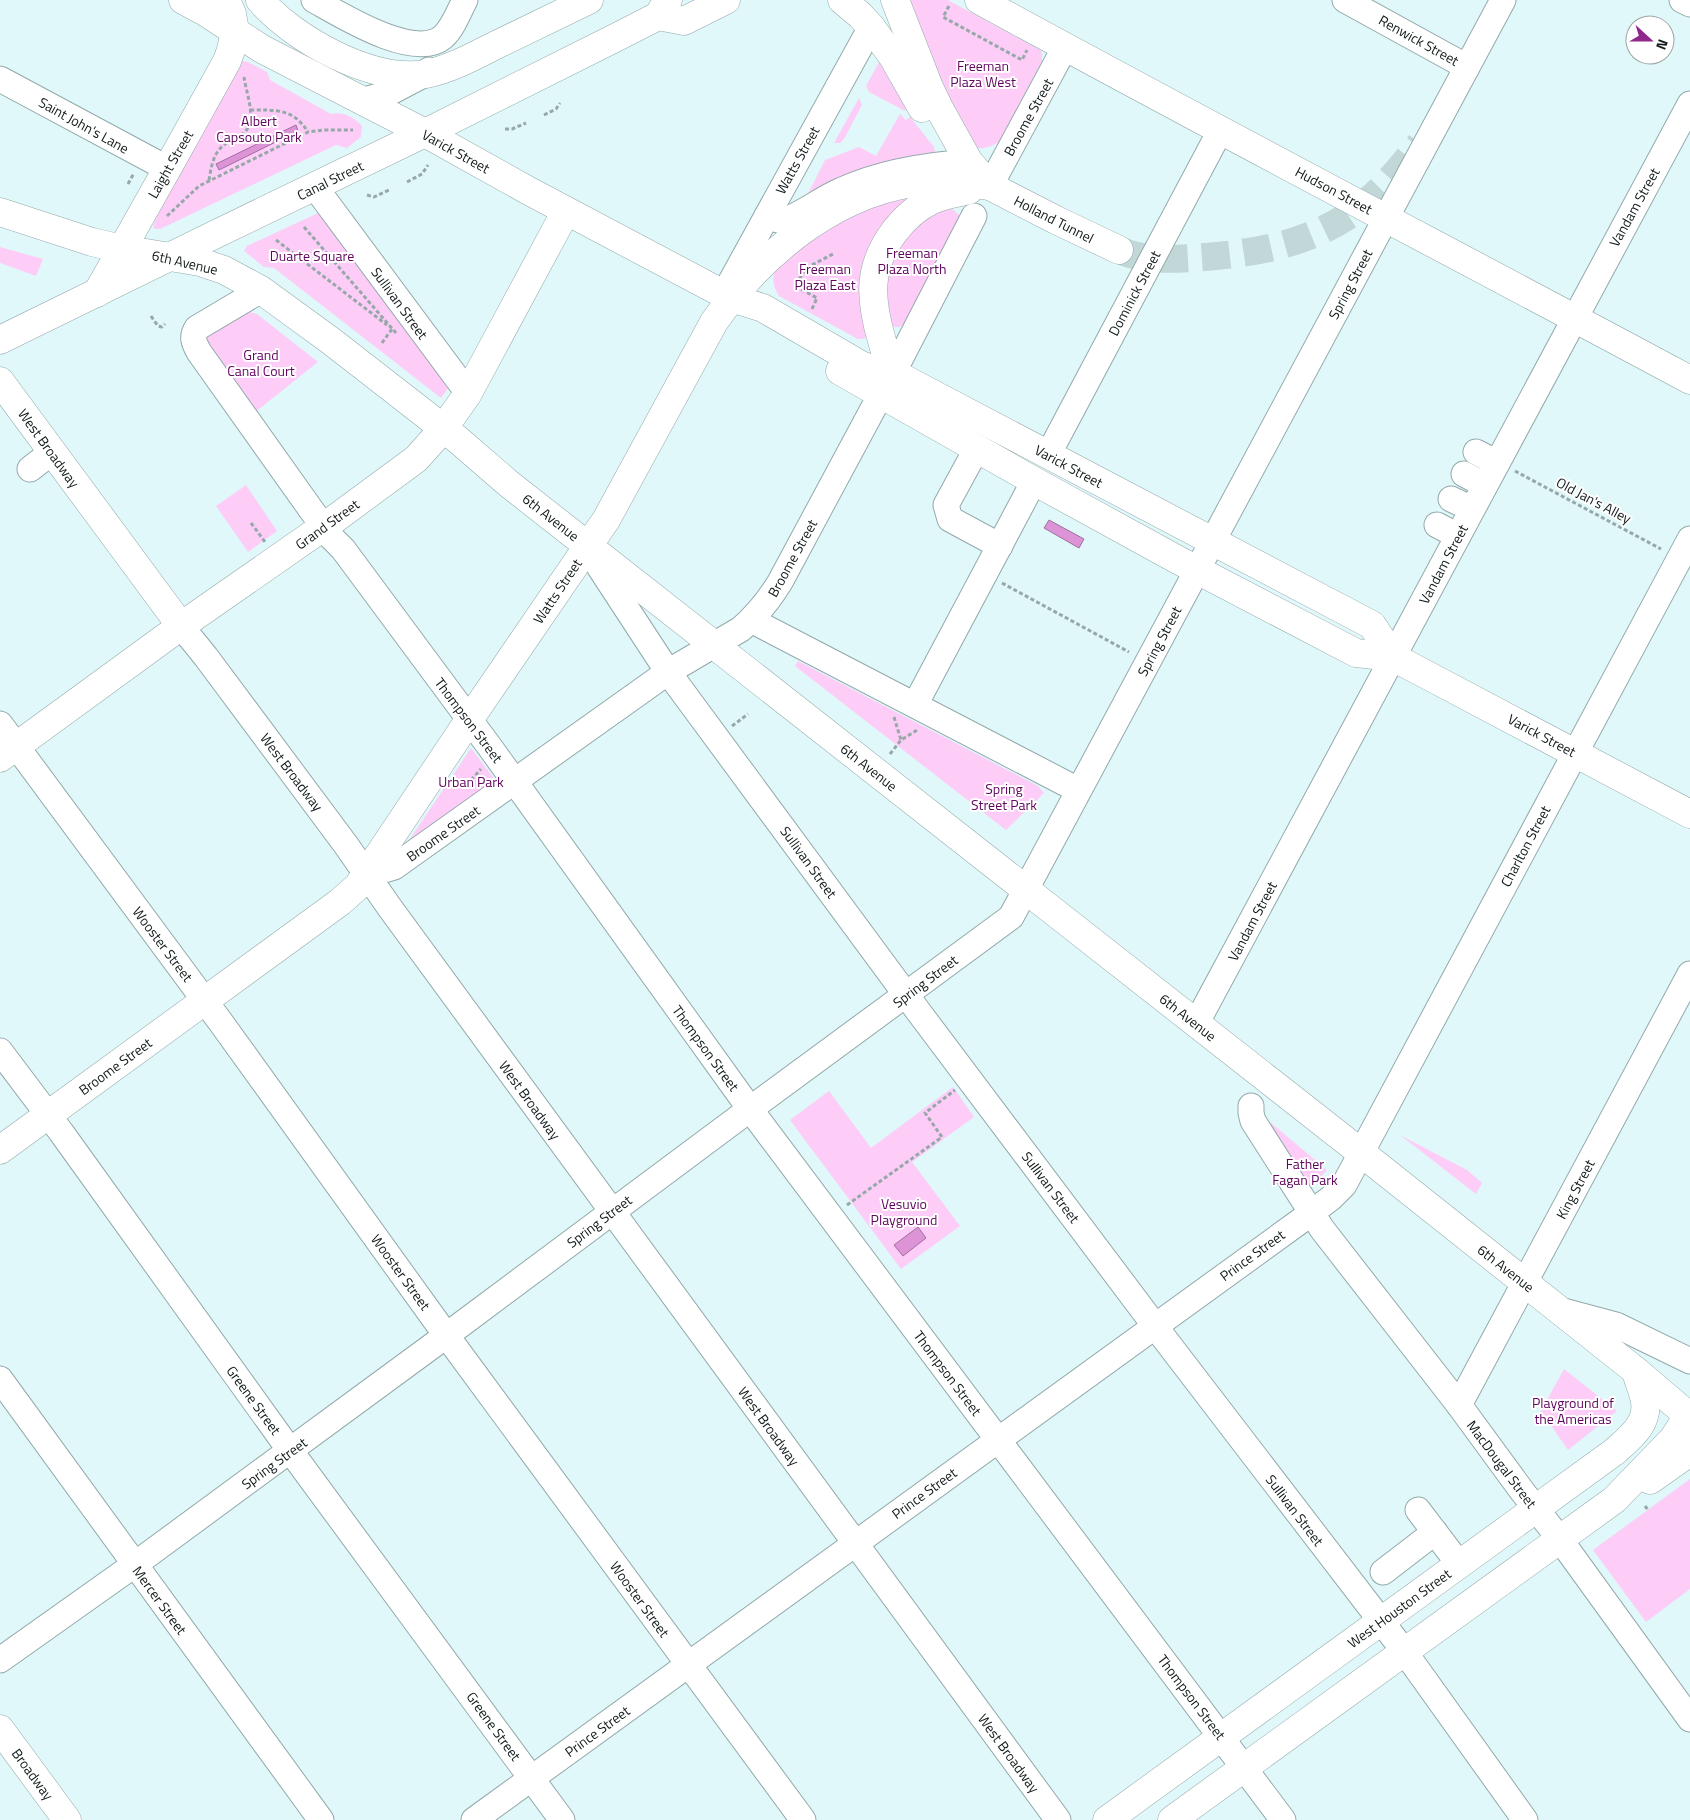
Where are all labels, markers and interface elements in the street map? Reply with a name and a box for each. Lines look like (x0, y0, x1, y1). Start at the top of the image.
street label: Renwick Street (1375, 9, 1463, 71)
north arrow (1625, 15, 1675, 65)
text: N (1651, 37, 1674, 53)
park label: Freeman Plaza West (950, 55, 1016, 92)
street label: Broome Street (998, 74, 1058, 160)
street label: Saint John's Lane (35, 92, 133, 158)
park label: Albert Capsouto Park (216, 110, 302, 147)
street label: Watts Street (770, 122, 824, 198)
street label: Varick Street (418, 124, 494, 178)
street label: Laight Street (142, 126, 198, 202)
street label: Canal Street (293, 155, 367, 205)
street label: Hudson Street (1292, 161, 1376, 219)
street label: Vandam Street (1604, 164, 1664, 250)
street label: Holland Tunnel (1010, 190, 1098, 248)
park label: Freeman Plaza North (877, 242, 947, 279)
street label: 6th Avenue (150, 244, 220, 280)
park label: Duarte Square (270, 245, 354, 266)
street label: Spring Street (1323, 245, 1377, 323)
street label: Dominick Street (1103, 247, 1165, 339)
park label: Freeman Plaza East (794, 258, 856, 295)
street label: Sullivan Street (367, 262, 433, 344)
park label: Grand Canal Court (227, 344, 295, 381)
street label: West Broadway (13, 404, 85, 492)
street label: Varick Street (1031, 439, 1107, 493)
street label: Old Jan's Alley (1553, 471, 1635, 529)
street label: 6th Avenue (518, 488, 584, 546)
street label: Grand Street (291, 494, 363, 554)
street label: Broome Street (762, 515, 822, 601)
street label: Vandam Street (1413, 520, 1473, 608)
street label: Watts Street (527, 554, 587, 628)
street label: Spring Street (1132, 602, 1186, 680)
street label: Thompson Street (430, 673, 508, 767)
street label: Varick Street (1504, 708, 1580, 762)
street label: West Broadway (256, 728, 329, 816)
street label: 6th Avenue (836, 738, 902, 796)
park label: Urban Park (438, 771, 504, 792)
park label: Spring Street Park (971, 778, 1037, 815)
street label: Broome Street (402, 800, 484, 866)
street label: Charlton Street (1495, 802, 1555, 890)
street label: Sullivan Street (776, 821, 842, 903)
street label: Vandam Street (1222, 877, 1282, 965)
street label: Wooster Street (128, 902, 198, 986)
street label: Spring Street (888, 949, 962, 1012)
street label: 6th Avenue (1155, 988, 1221, 1046)
street label: Thompson Street (668, 1001, 745, 1095)
street label: Broome Street (74, 1032, 156, 1100)
street label: West Broadway (494, 1056, 566, 1144)
street label: Sullivan Street (1017, 1147, 1085, 1227)
park label: Father Fagan Park (1272, 1153, 1338, 1190)
street label: King Street (1550, 1155, 1600, 1223)
street label: Spring Street (562, 1189, 636, 1252)
park label: Vesuvio Playground (871, 1193, 937, 1230)
street label: Prince Street (1215, 1224, 1289, 1286)
street label: Wooster Street (366, 1230, 436, 1314)
street label: 6th Avenue (1473, 1239, 1539, 1297)
street label: Thompson Street (909, 1326, 987, 1420)
street label: Greene Street (222, 1361, 286, 1439)
street label: West Broadway (733, 1382, 805, 1470)
park label: Playground of the Americas (1532, 1392, 1614, 1429)
street label: MacDougal Street (1462, 1416, 1542, 1512)
street label: Spring Street (237, 1432, 311, 1494)
street label: Prince Street (887, 1462, 961, 1524)
street label: Sullivan Street (1261, 1470, 1329, 1550)
street label: Wooster Street (605, 1557, 675, 1641)
street label: Mercer Street (128, 1561, 192, 1639)
street label: West Houston Street (1343, 1563, 1455, 1653)
street label: Thompson Street (1153, 1650, 1231, 1744)
street label: Greene Street (462, 1687, 526, 1765)
street label: Prince Street (560, 1700, 634, 1762)
street label: West Broadway (973, 1709, 1045, 1797)
street label: Broadway (7, 1744, 59, 1804)

